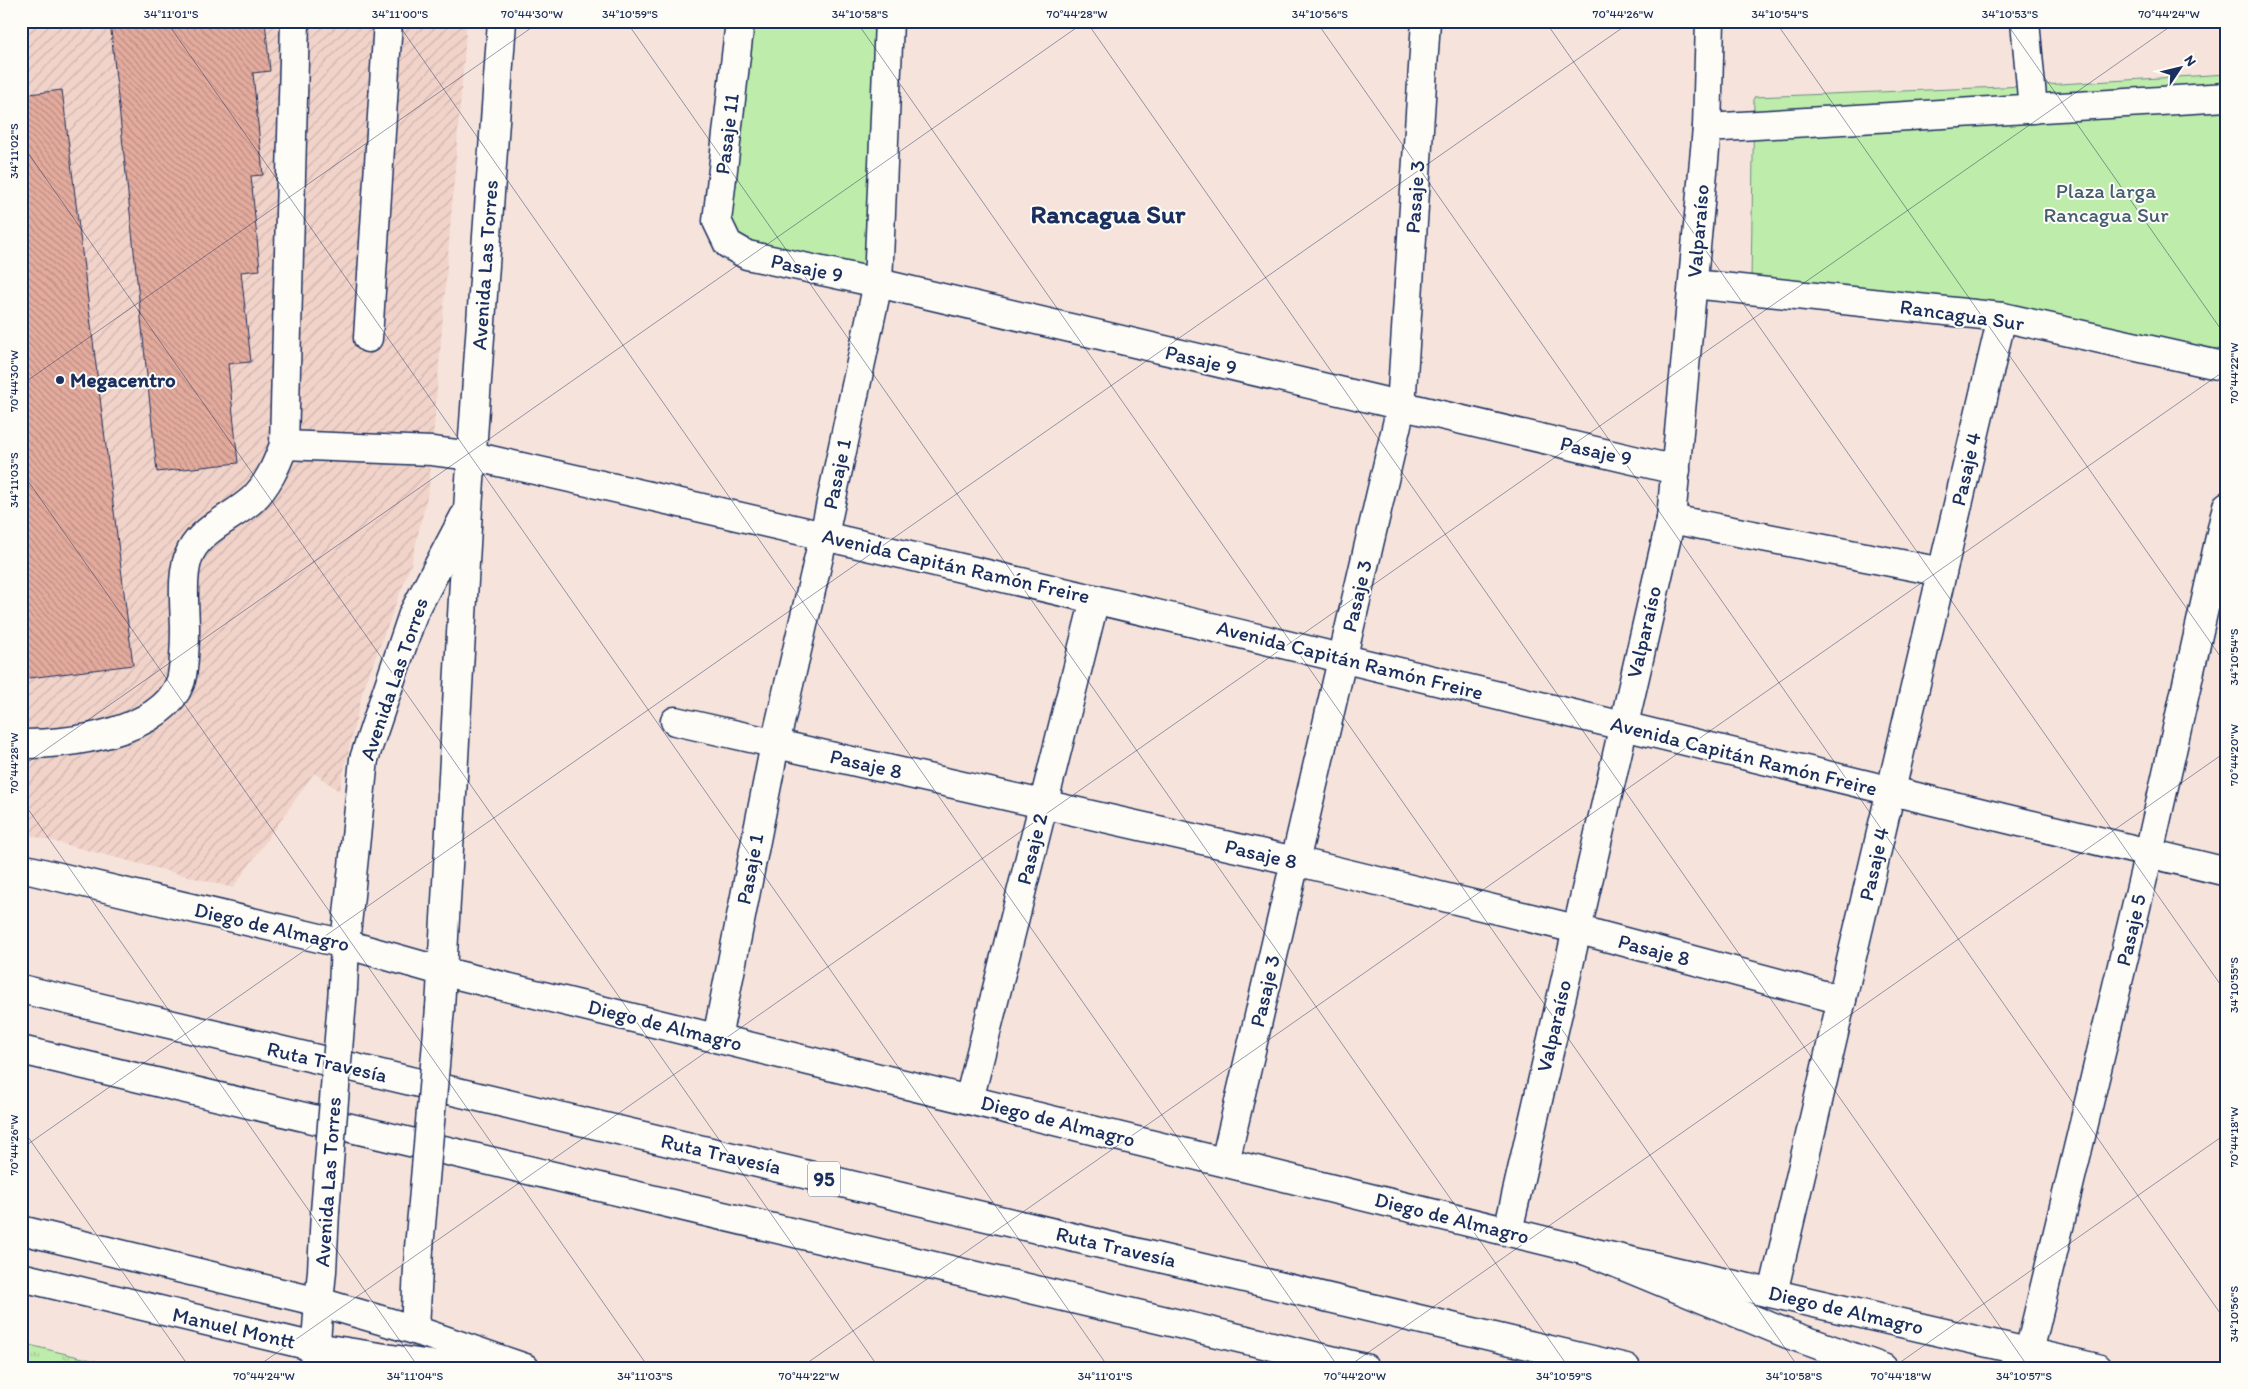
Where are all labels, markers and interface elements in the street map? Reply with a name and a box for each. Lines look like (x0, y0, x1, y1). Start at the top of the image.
text: 34°11'01"S (144, 7, 199, 21)
text: 34°11'00"S (372, 7, 429, 21)
text: 70°44'30"W (501, 7, 563, 21)
text: 34°10'59"S (602, 7, 658, 21)
text: 34°10'58"S (832, 7, 888, 21)
text: 70°44'28"W (1046, 7, 1108, 21)
text: 34°10'56"S (1292, 7, 1348, 21)
text: 70°44'26"W (1593, 7, 1653, 21)
text: 34°10'54"S (1751, 7, 1809, 21)
text: 34°10'53"S (1982, 7, 2038, 21)
text: 70°44'24"W (2138, 7, 2200, 21)
north arrow (2156, 42, 2206, 92)
text: N (2181, 52, 2200, 70)
street label: Pasaje 11 (709, 92, 744, 176)
text: 34°11'02"S (7, 123, 21, 179)
street label: Pasaje 3 (1399, 159, 1430, 234)
park label: Plaza larga Rancagua Sur (2043, 178, 2169, 227)
street label: Avenida Las Torres (466, 179, 503, 351)
street label: Valparaíso (1681, 183, 1714, 279)
district label: Rancagua Sur (1031, 198, 1186, 230)
street label: Pasaje 9 (769, 248, 845, 287)
street label: Rancagua Sur (1898, 293, 2026, 336)
street label: Pasaje 9 (1163, 339, 1239, 380)
text: 70°44'22"W (2227, 343, 2241, 403)
text: 70°44'30"W (7, 350, 21, 412)
place label: Megacentro (70, 367, 176, 393)
marker: Megacentro (54, 374, 66, 386)
street label: Pasaje 4 (1945, 429, 1986, 508)
street label: Pasaje 9 (1558, 430, 1634, 471)
street label: Pasaje 1 (817, 436, 856, 512)
text: 34°11'03"S (7, 452, 21, 508)
street label: Avenida Capitán Ramón Freire (820, 523, 1092, 608)
street label: Pasaje 3 (1336, 557, 1377, 634)
street label: Valparaíso (1621, 583, 1666, 680)
street label: Avenida Las Torres (354, 594, 433, 763)
street label: Avenida Capitán Ramón Freire (1214, 614, 1486, 705)
text: 34°10'54"S (2227, 628, 2241, 686)
street label: Avenida Capitán Ramón Freire (1608, 710, 1880, 801)
text: 70°44'20"W (2227, 724, 2241, 786)
text: 70°44'28"W (7, 732, 21, 794)
street label: Pasaje 8 (828, 743, 905, 784)
street label: Pasaje 2 (1011, 810, 1052, 887)
street label: Pasaje 4 (1853, 824, 1894, 903)
street label: Pasaje 1 (730, 831, 769, 906)
street label: Pasaje 8 (1223, 833, 1300, 874)
street label: Pasaje 5 (2110, 892, 2151, 968)
street label: Diego de Almagro (192, 897, 352, 957)
street label: Pasaje 8 (1615, 928, 1693, 971)
street label: Pasaje 3 (1244, 952, 1285, 1029)
text: 34°10'55"S (2227, 957, 2241, 1013)
street label: Valparaíso (1531, 977, 1576, 1074)
street label: Diego de Almagro (585, 993, 745, 1056)
street label: Ruta Travesía (265, 1036, 390, 1087)
street label: Diego de Almagro (978, 1089, 1138, 1152)
street label: Avenida Las Torres (309, 1096, 346, 1268)
text: 70°44'18"W (2227, 1107, 2241, 1167)
text: 70°44'26"W (7, 1115, 21, 1175)
street label: Ruta Travesía (659, 1128, 784, 1179)
road number: 95 (808, 1162, 840, 1196)
street label: Diego de Almagro (1372, 1186, 1532, 1249)
street label: Ruta Travesía (1054, 1221, 1179, 1272)
street label: Diego de Almagro (1766, 1280, 1926, 1340)
text: 34°10'56"S (2227, 1286, 2241, 1342)
street label: Manuel Montt (170, 1301, 298, 1354)
text: 70°44'24"W (233, 1369, 295, 1383)
text: 34°11'04"S (387, 1369, 443, 1383)
text: 34°11'03"S (617, 1369, 673, 1383)
text: 70°44'22"W (779, 1369, 839, 1383)
text: 34°11'01"S (1078, 1369, 1133, 1383)
text: 70°44'20"W (1324, 1369, 1386, 1383)
text: 34°10'59"S (1536, 1369, 1592, 1383)
text: 34°10'58"S (1766, 1369, 1822, 1383)
text: 70°44'18"W (1871, 1369, 1931, 1383)
text: 34°10'57"S (1996, 1369, 2052, 1383)

